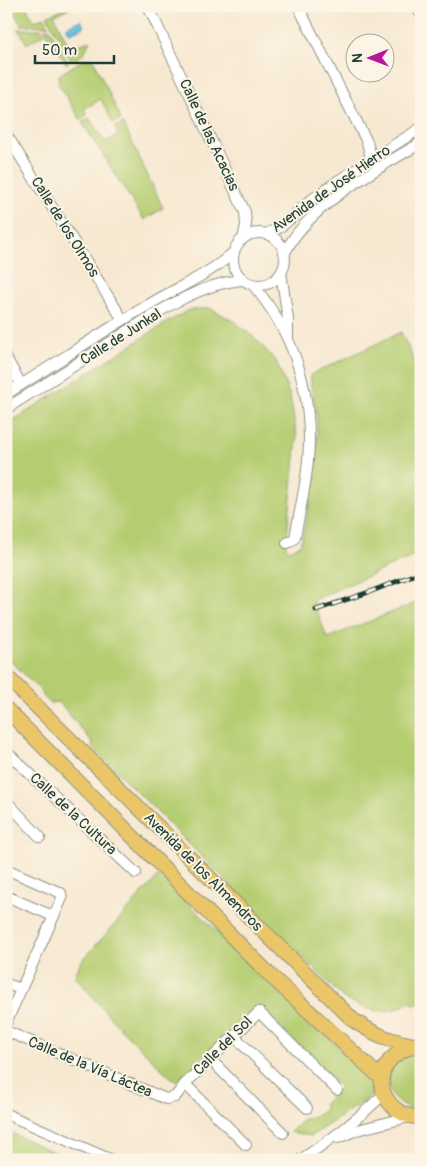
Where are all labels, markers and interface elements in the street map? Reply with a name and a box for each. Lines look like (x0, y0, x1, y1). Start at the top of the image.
scale bar (35, 32, 114, 64)
north arrow (344, 32, 394, 82)
text: 50 m (42, 41, 77, 60)
text: N (349, 53, 366, 63)
street label: Calle de las Acacias (175, 76, 243, 194)
street label: Avenida de José Hierro (268, 141, 394, 237)
street label: Calle de los Olmos (26, 173, 104, 281)
street label: Calle de Junkal (77, 305, 165, 369)
street label: Calle de la Cultura (25, 769, 121, 859)
street label: Avenida de los Almendros (140, 809, 267, 936)
street label: Calle del Sol (189, 1012, 257, 1080)
street label: Calle de la Vía Láctea (25, 1032, 155, 1102)

